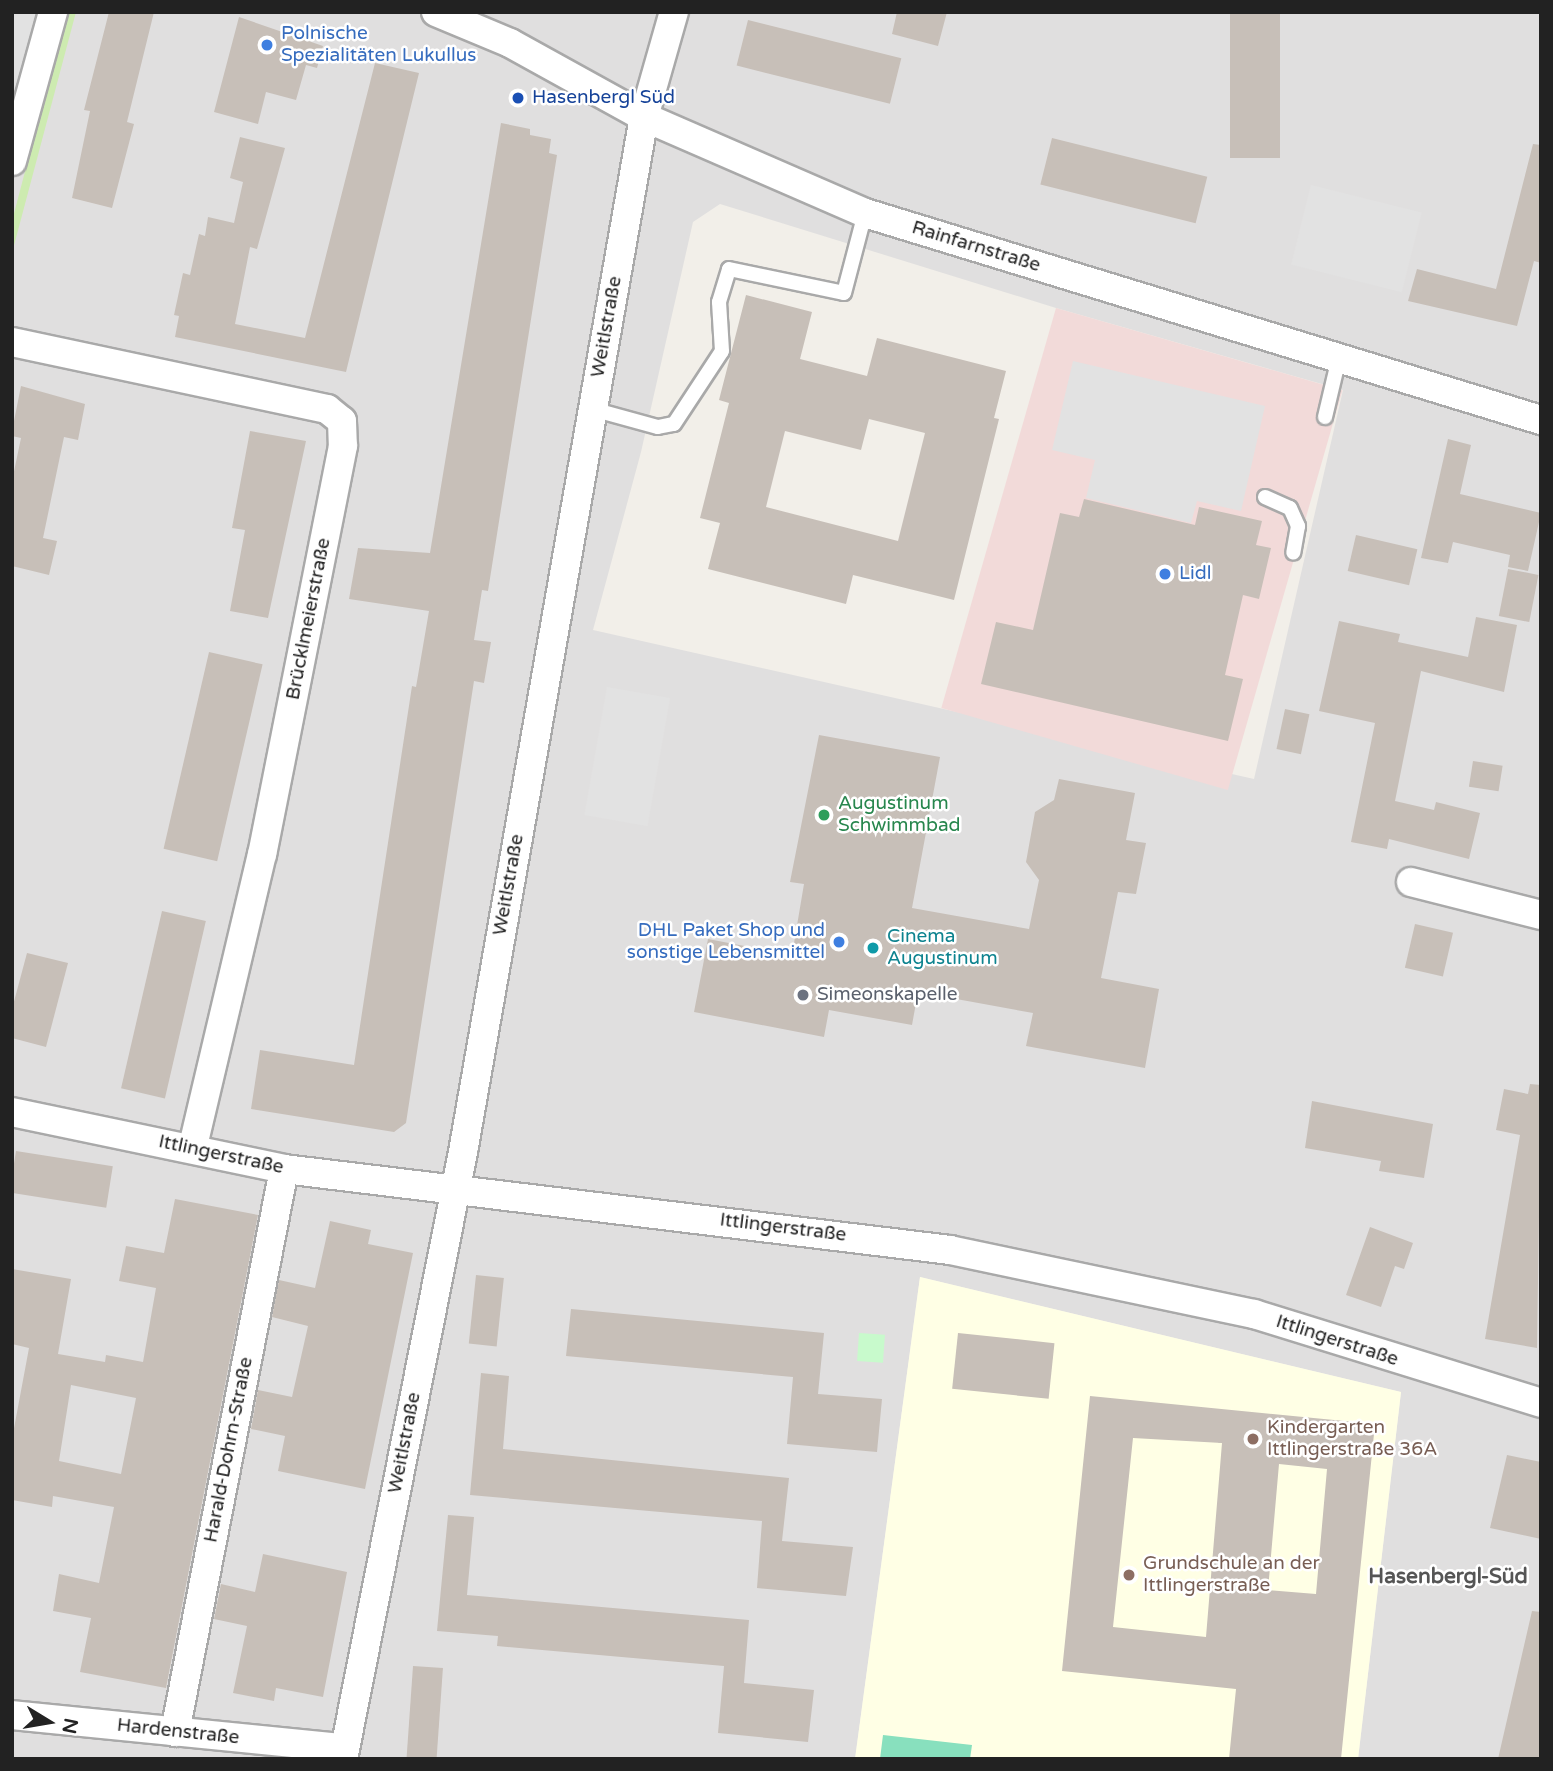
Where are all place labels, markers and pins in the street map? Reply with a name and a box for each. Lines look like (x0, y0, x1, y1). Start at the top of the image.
place label: Polnische Spezialitäten Lukullus (281, 23, 476, 67)
marker: Polnische Spezialitäten Lukullus (259, 37, 275, 53)
place label: Hasenbergl Süd (532, 87, 675, 109)
marker: Hasenbergl Süd (510, 90, 526, 106)
place label: Lidl (1179, 563, 1211, 585)
marker: Lidl (1157, 566, 1173, 582)
place label: Augustinum Schwimmbad (838, 793, 961, 837)
marker: Augustinum Schwimmbad (816, 807, 832, 823)
place label: DHL Paket Shop und sonstige Lebensmittel (627, 920, 825, 964)
place label: Cinema Augustinum (887, 926, 998, 970)
marker: DHL Paket Shop und sonstige Lebensmittel (831, 934, 847, 950)
marker: Cinema Augustinum (865, 940, 881, 956)
place label: Simeonskapelle (817, 984, 958, 1006)
marker: Simeonskapelle (795, 987, 811, 1003)
place label: Kindergarten Ittlingerstraße 36A (1267, 1417, 1437, 1461)
marker: Kindergarten Ittlingerstraße 36A (1245, 1431, 1261, 1447)
place label: Grundschule an der Ittlingerstraße (1143, 1553, 1320, 1597)
marker: Grundschule an der Ittlingerstraße (1121, 1567, 1137, 1583)

